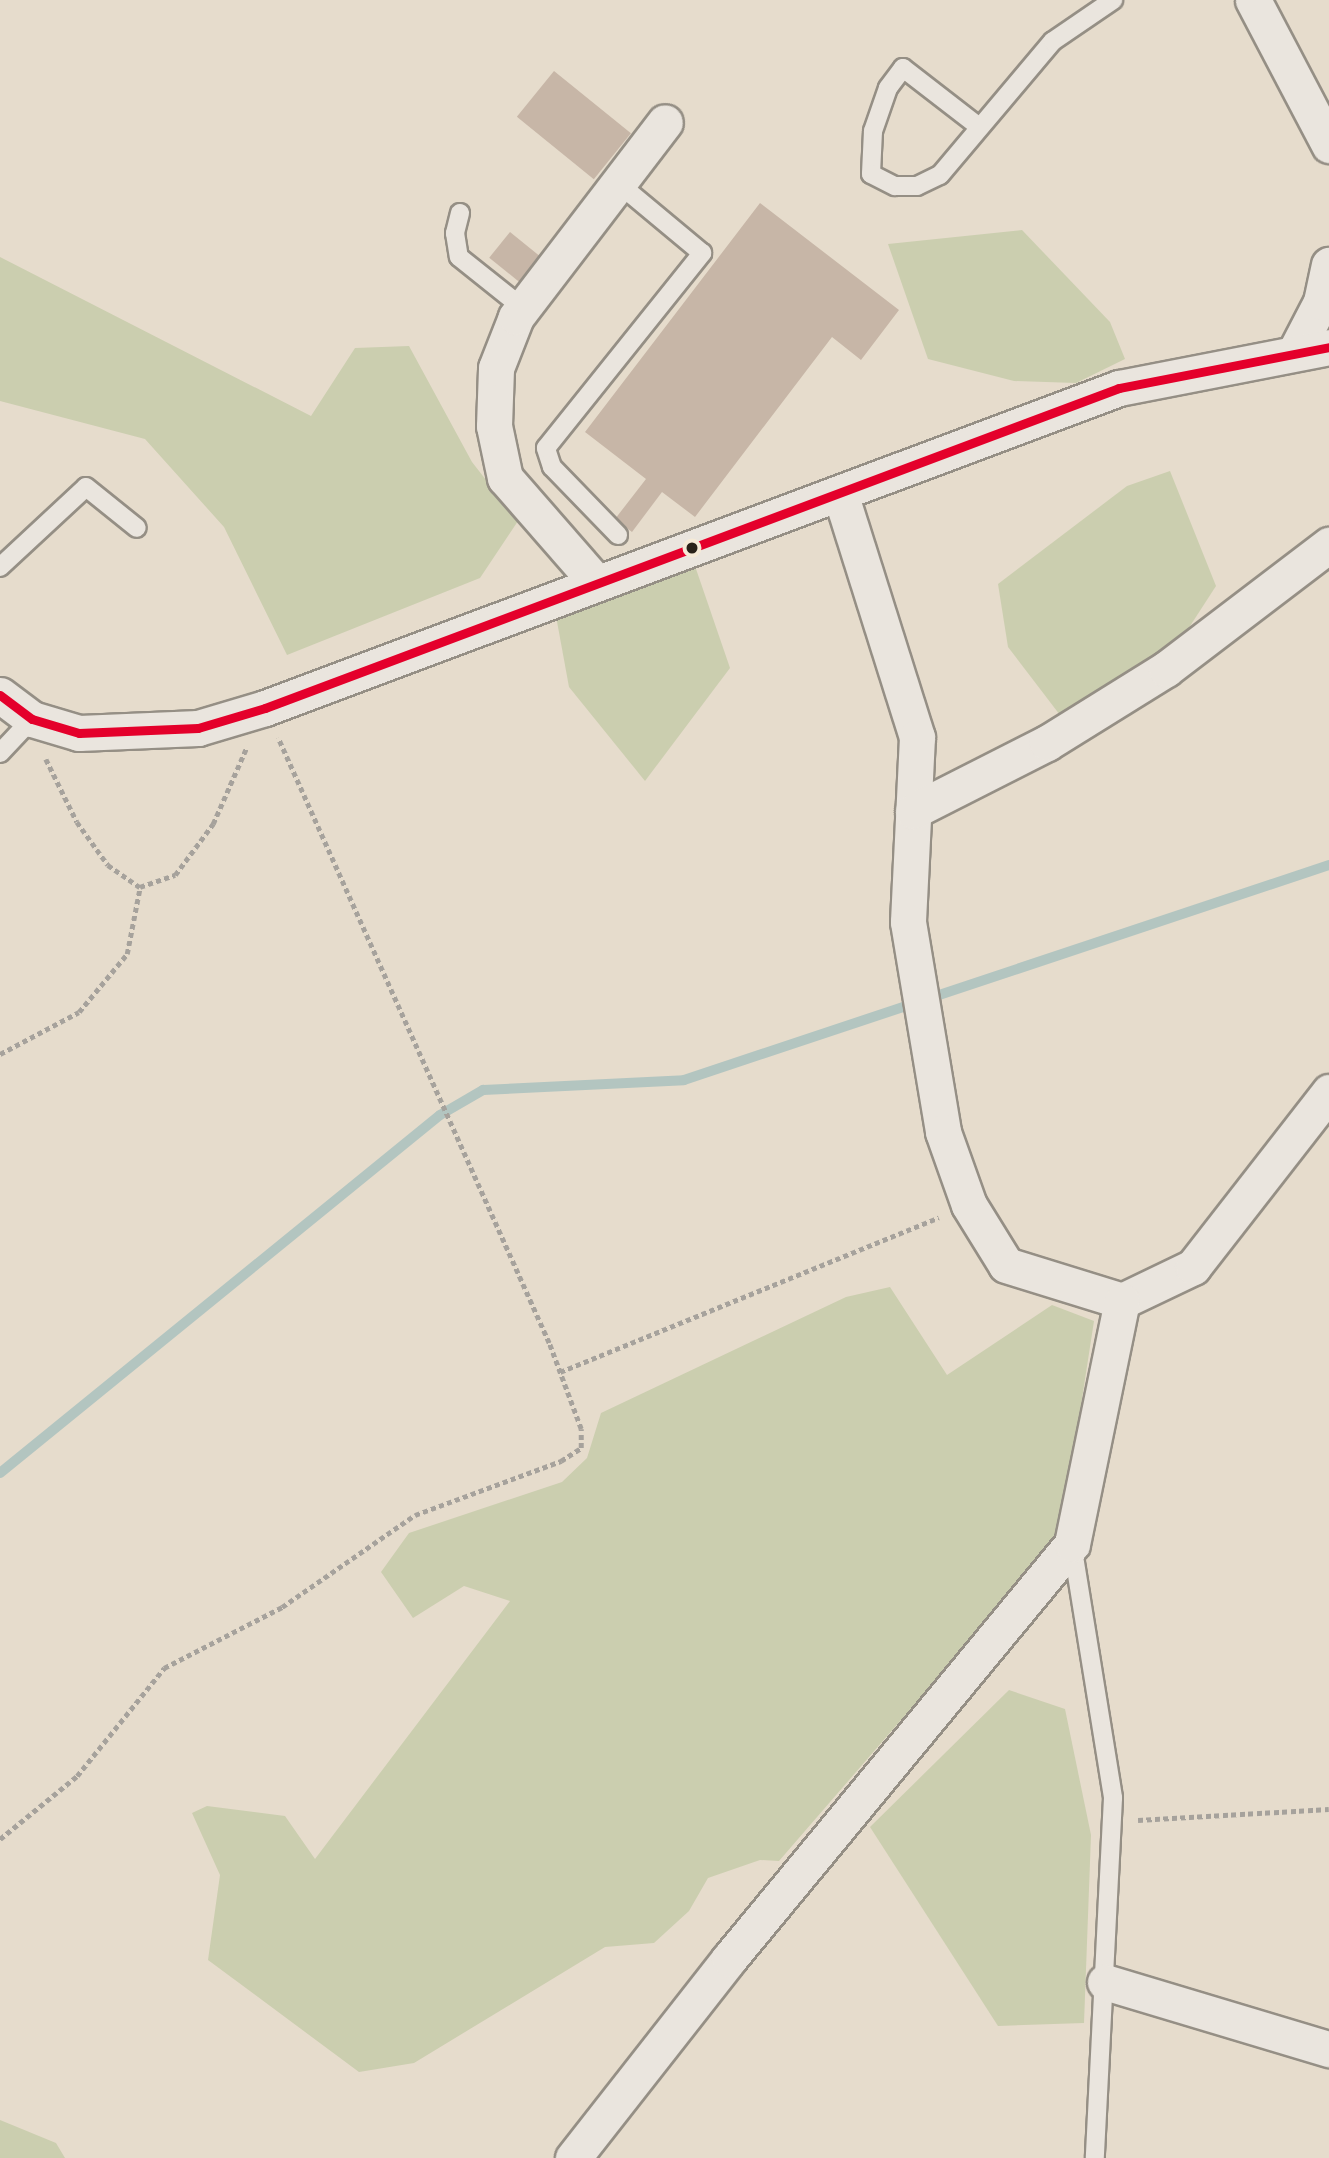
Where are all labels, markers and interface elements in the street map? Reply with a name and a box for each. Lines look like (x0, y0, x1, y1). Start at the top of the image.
unlabelled marker (685, 541, 699, 555)

